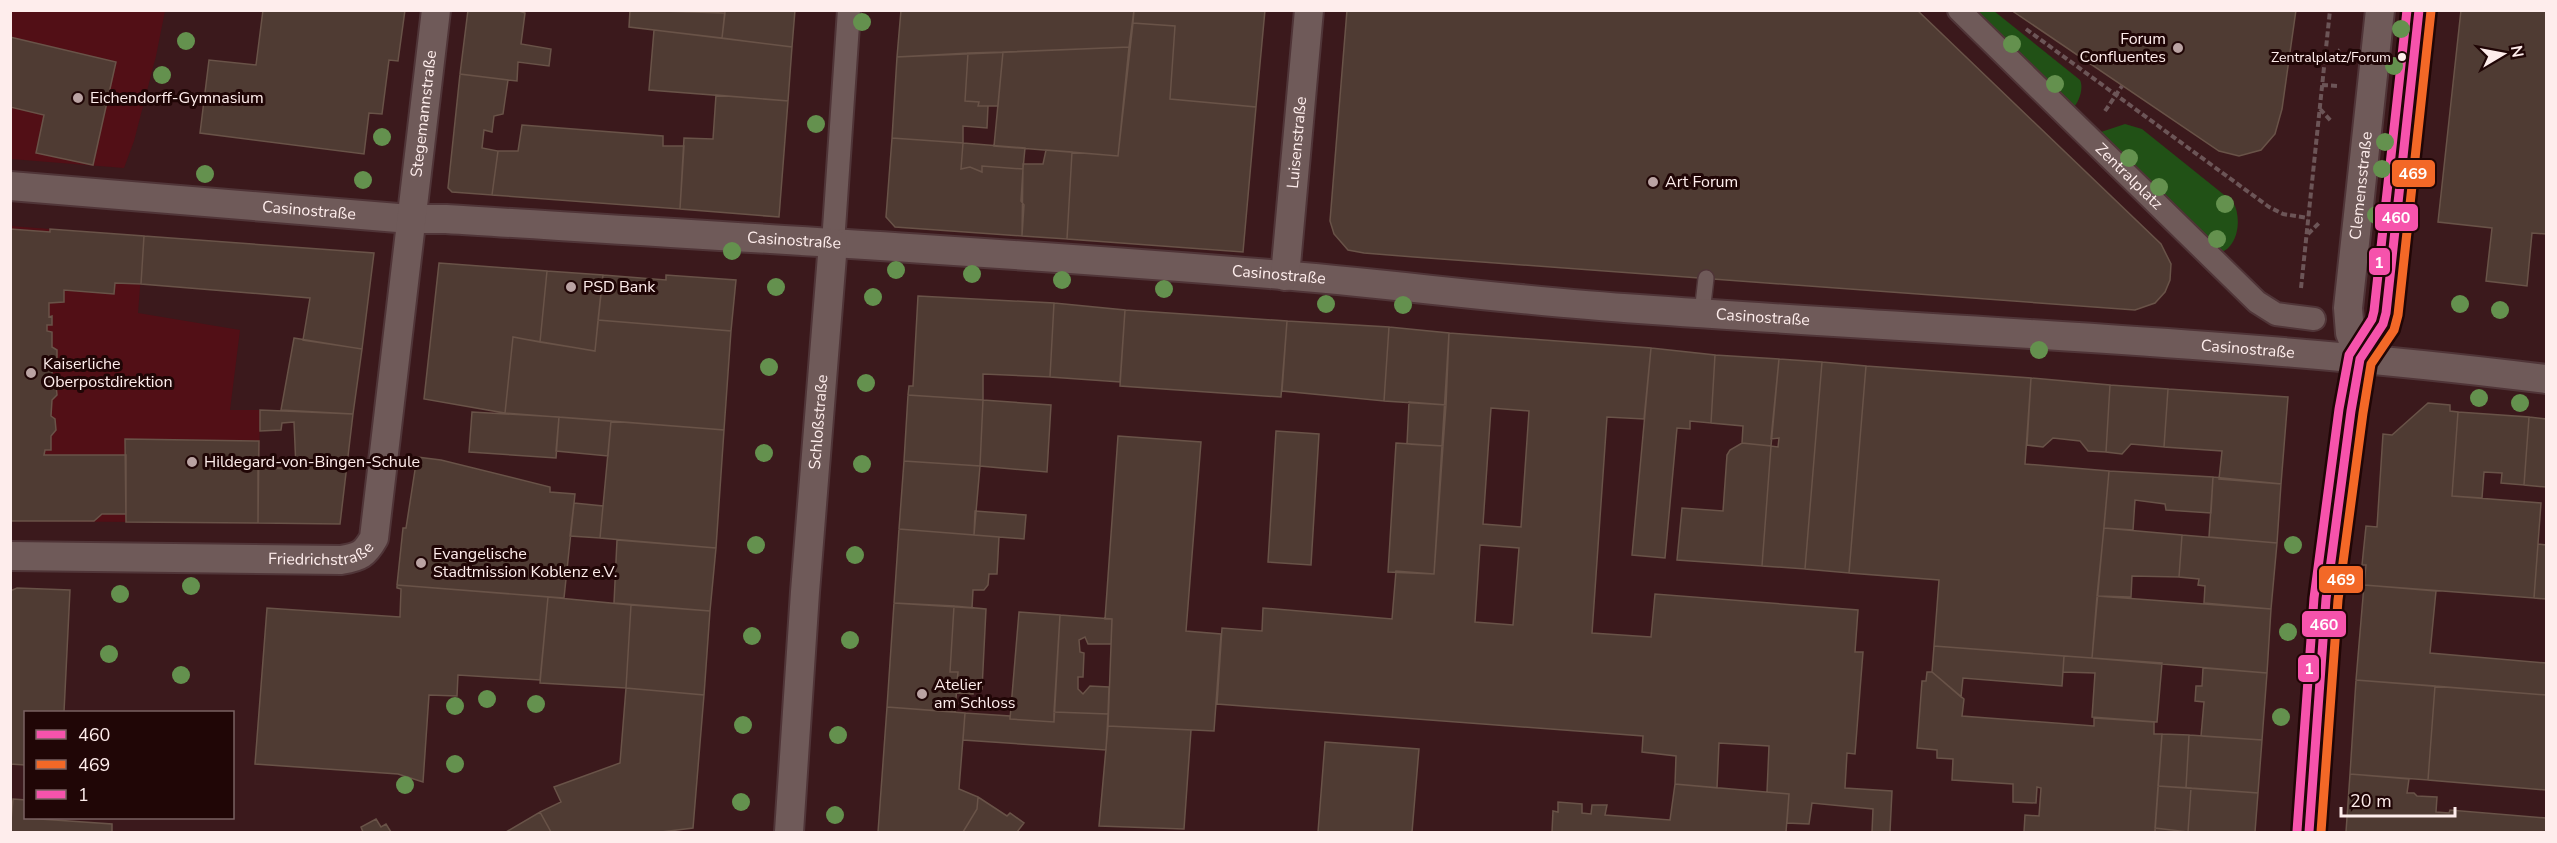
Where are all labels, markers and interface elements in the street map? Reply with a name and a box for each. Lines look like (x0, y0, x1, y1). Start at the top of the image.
north arrow (2473, 24, 2533, 84)
place label: Forum Confluentes (2079, 28, 2166, 68)
marker: Forum Confluentes (2171, 41, 2185, 55)
text: N (2505, 44, 2529, 59)
place label: Zentralplatz/Forum (2271, 48, 2391, 67)
street label: Stegemannstraße (405, 49, 442, 179)
marker: Zentralplatz/Forum (2396, 51, 2408, 63)
place label: Eichendorff-Gymnasium (90, 87, 264, 109)
marker: Eichendorff-Gymnasium (71, 91, 85, 105)
street label: Luisenstraße (1282, 96, 1312, 189)
street label: Clemensstraße (2344, 130, 2378, 241)
street label: Zentralplatz (2090, 138, 2168, 215)
line badge: 469 (2391, 159, 2436, 188)
text: 469 (2399, 163, 2427, 185)
place label: Art Forum (1665, 171, 1738, 193)
marker: Art Forum (1646, 175, 1660, 189)
street label: Casinostraße (261, 196, 357, 225)
line badge: 460 (2374, 203, 2419, 232)
text: 460 (2382, 207, 2410, 229)
street label: Casinostraße (746, 227, 842, 254)
line badge: 1 (2368, 247, 2391, 276)
text: 1 (2374, 252, 2384, 274)
street label: Casinostraße (1231, 260, 1327, 290)
place label: PSD Bank (583, 276, 656, 298)
marker: PSD Bank (564, 280, 578, 294)
street label: Casinostraße (1715, 303, 1810, 331)
street label: Casinostraße (2200, 335, 2296, 364)
place label: Kaiserliche Oberpostdirektion (43, 353, 172, 393)
marker: Kaiserliche Oberpostdirektion (24, 366, 38, 380)
street label: Schloßstraße (804, 374, 833, 471)
place label: Hildegard-von-Bingen-Schule (204, 451, 420, 473)
marker: Hildegard-von-Bingen-Schule (185, 455, 199, 469)
street label: Friedrichstraße (268, 537, 379, 571)
place label: Evangelische Stadtmission Koblenz e.V. (433, 543, 617, 583)
marker: Evangelische Stadtmission Koblenz e.V. (414, 556, 428, 570)
line badge: 469 (2318, 565, 2364, 594)
text: 469 (2327, 569, 2355, 591)
line badge: 460 (2301, 610, 2347, 638)
text: 460 (2310, 614, 2338, 636)
line badge: 1 (2297, 654, 2320, 683)
text: 1 (2304, 658, 2314, 680)
place label: Atelier am Schloss (934, 674, 1016, 714)
marker: Atelier am Schloss (915, 687, 929, 701)
legend (24, 711, 234, 819)
text: 460 (78, 723, 110, 747)
text: 469 (78, 753, 110, 777)
scale bar (2341, 780, 2455, 818)
text: 1 (78, 783, 89, 807)
text: 20 m (2350, 789, 2392, 813)

